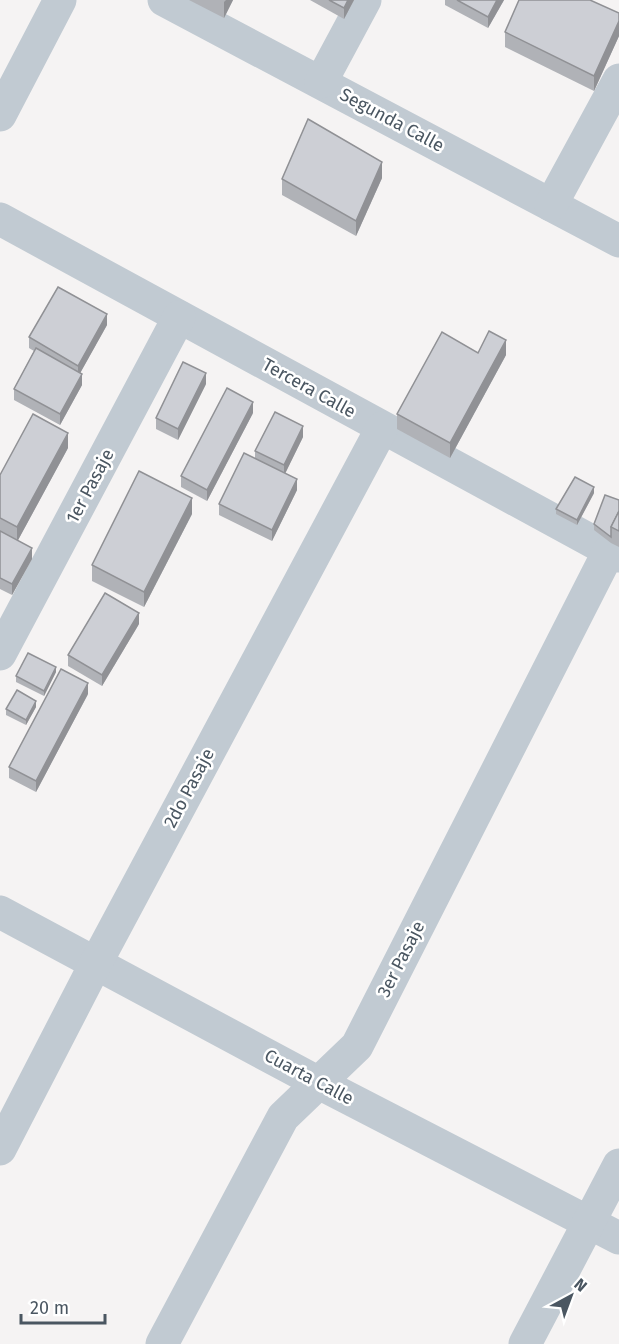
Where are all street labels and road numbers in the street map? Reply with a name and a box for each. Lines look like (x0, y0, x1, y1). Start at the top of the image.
street label: Segunda Calle (336, 83, 448, 157)
street label: Tercera Calle (259, 353, 359, 423)
street label: 1er Pasaje (61, 445, 119, 527)
street label: 2do Pasaje (159, 745, 219, 831)
street label: 3er Pasaje (373, 917, 429, 1001)
street label: Cuarta Calle (261, 1044, 357, 1110)

